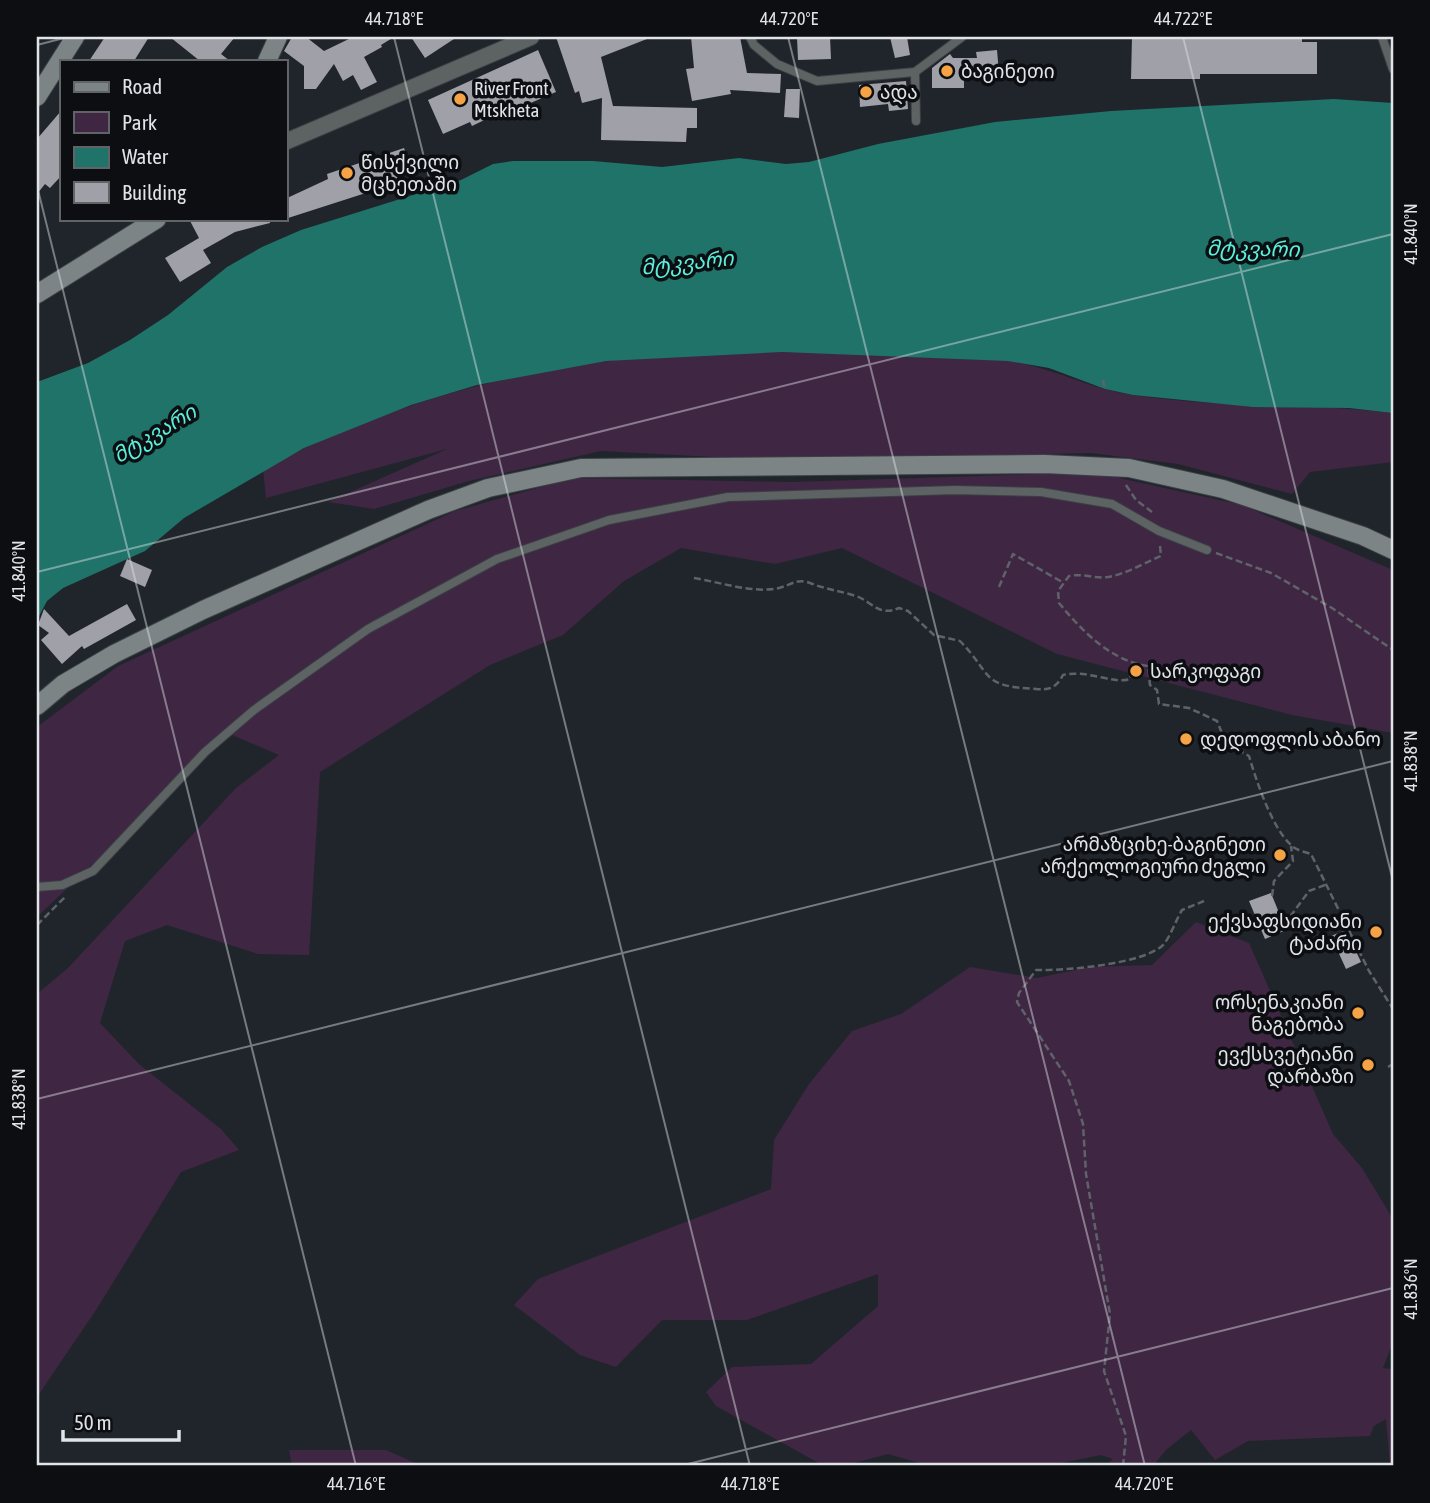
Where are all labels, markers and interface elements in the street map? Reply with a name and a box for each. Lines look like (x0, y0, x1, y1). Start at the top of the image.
text: 44.718°E (365, 8, 423, 29)
text: 44.720°E (760, 8, 818, 29)
text: 44.722°E (1154, 8, 1212, 29)
legend (60, 60, 287, 220)
place label: ბაგინეთი (961, 60, 1055, 83)
marker: ბაგინეთი (939, 63, 955, 79)
text: Road (122, 74, 162, 98)
place label: River Front Mtskheta (474, 77, 549, 121)
place label: ადა (880, 81, 918, 105)
marker: ადა (858, 84, 874, 100)
marker: River Front Mtskheta (452, 91, 468, 107)
text: Park (122, 110, 157, 134)
text: Water (122, 144, 169, 168)
place label: წისქვილი მცხეთაში (361, 151, 459, 196)
marker: წისქვილი მცხეთაში (339, 165, 355, 181)
text: Building (122, 180, 186, 204)
text: 41.840°N (1400, 203, 1421, 265)
water label: მტკვარი (1206, 235, 1301, 263)
water label: მტკვარი (640, 245, 736, 281)
water label: მტკვარი (108, 398, 202, 469)
text: 41.840°N (8, 540, 29, 602)
place label: სარკოფაგი (1150, 660, 1261, 683)
marker: სარკოფაგი (1128, 663, 1144, 679)
place label: დედოფლის აბანო (1200, 728, 1381, 752)
text: 41.838°N (1400, 730, 1421, 792)
marker: დედოფლის აბანო (1178, 731, 1194, 747)
place label: არმაზციხე-ბაგინეთი არქეოლოგიური ძეგლი (1041, 833, 1266, 879)
marker: არმაზციხე-ბაგინეთი არქეოლოგიური ძეგლი (1272, 847, 1288, 863)
place label: ექვსაფსიდიანი ტაძარი (1208, 910, 1362, 955)
marker: ექვსაფსიდიანი ტაძარი (1368, 924, 1384, 940)
place label: ორსენაკიანი ნაგებობა (1215, 991, 1344, 1036)
marker: ორსენაკიანი ნაგებობა (1350, 1005, 1366, 1021)
place label: ევქსსვეტიანი დარბაზი (1217, 1043, 1354, 1089)
marker: ევქსსვეტიანი დარბაზი (1360, 1057, 1376, 1073)
text: 41.838°N (8, 1068, 29, 1130)
text: 41.836°N (1400, 1258, 1421, 1320)
scale bar (63, 1398, 178, 1442)
text: 50 m (74, 1410, 112, 1434)
text: 44.716°E (327, 1473, 385, 1494)
text: 44.718°E (721, 1473, 779, 1494)
text: 44.720°E (1115, 1473, 1173, 1494)

